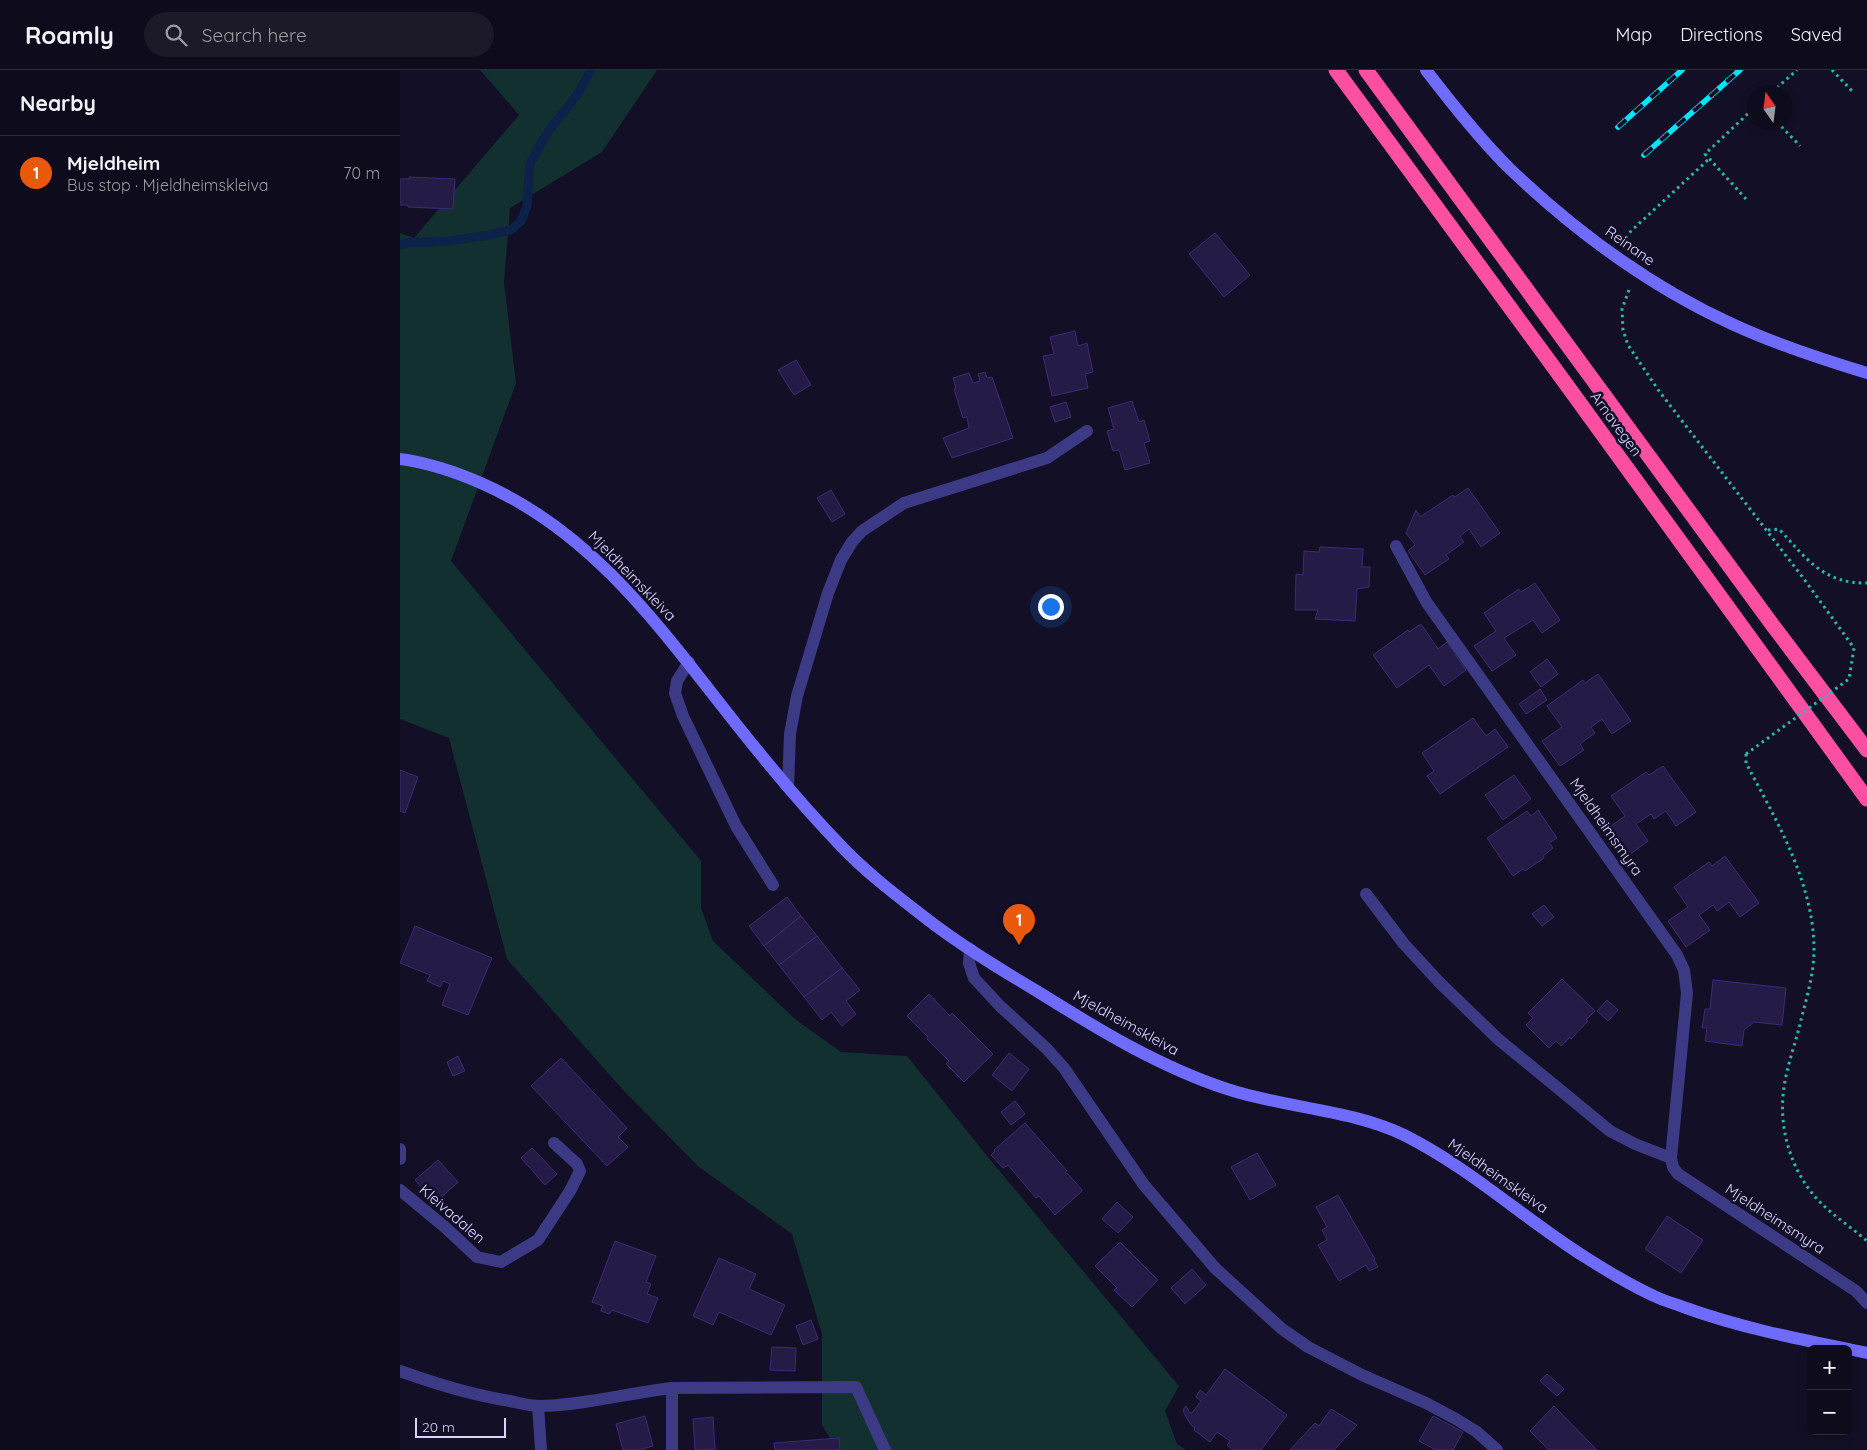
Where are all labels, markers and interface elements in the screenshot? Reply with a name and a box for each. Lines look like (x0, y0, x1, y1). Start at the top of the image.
search box (144, 12, 494, 57)
text: Roamly (25, 20, 114, 50)
icon: search (162, 21, 190, 49)
text: Search here (202, 23, 307, 47)
text: Map (1615, 23, 1652, 46)
text: Directions (1680, 23, 1763, 46)
text: Saved (1791, 23, 1842, 46)
north arrow (1747, 85, 1792, 130)
text: Nearby (20, 90, 96, 116)
text: Mjeldheim (67, 151, 160, 175)
text: 1 (33, 163, 39, 183)
text: 70 m (343, 163, 380, 183)
text: Bus stop · Mjeldheimskleiva (67, 175, 269, 195)
street label: Reinane (1602, 222, 1659, 270)
street label: Arnavegen (1587, 388, 1646, 460)
street label: Mjeldheimskleiva (584, 527, 680, 625)
your location (1038, 594, 1064, 620)
street label: Mjeldheimsmyra (1566, 774, 1647, 879)
pin: 1 (1003, 904, 1035, 945)
street label: Mjeldheimskleiva (1070, 986, 1183, 1060)
street label: Mjeldheimskleiva (1444, 1134, 1552, 1217)
street label: Mjeldheimsmyra (1722, 1179, 1829, 1258)
street label: Kleivadalen (416, 1180, 489, 1247)
map controls (1807, 1345, 1852, 1435)
button: + (1807, 1345, 1852, 1390)
button: − (1807, 1390, 1852, 1435)
scale bar (415, 1415, 506, 1438)
text: 20 m (422, 1418, 455, 1436)

